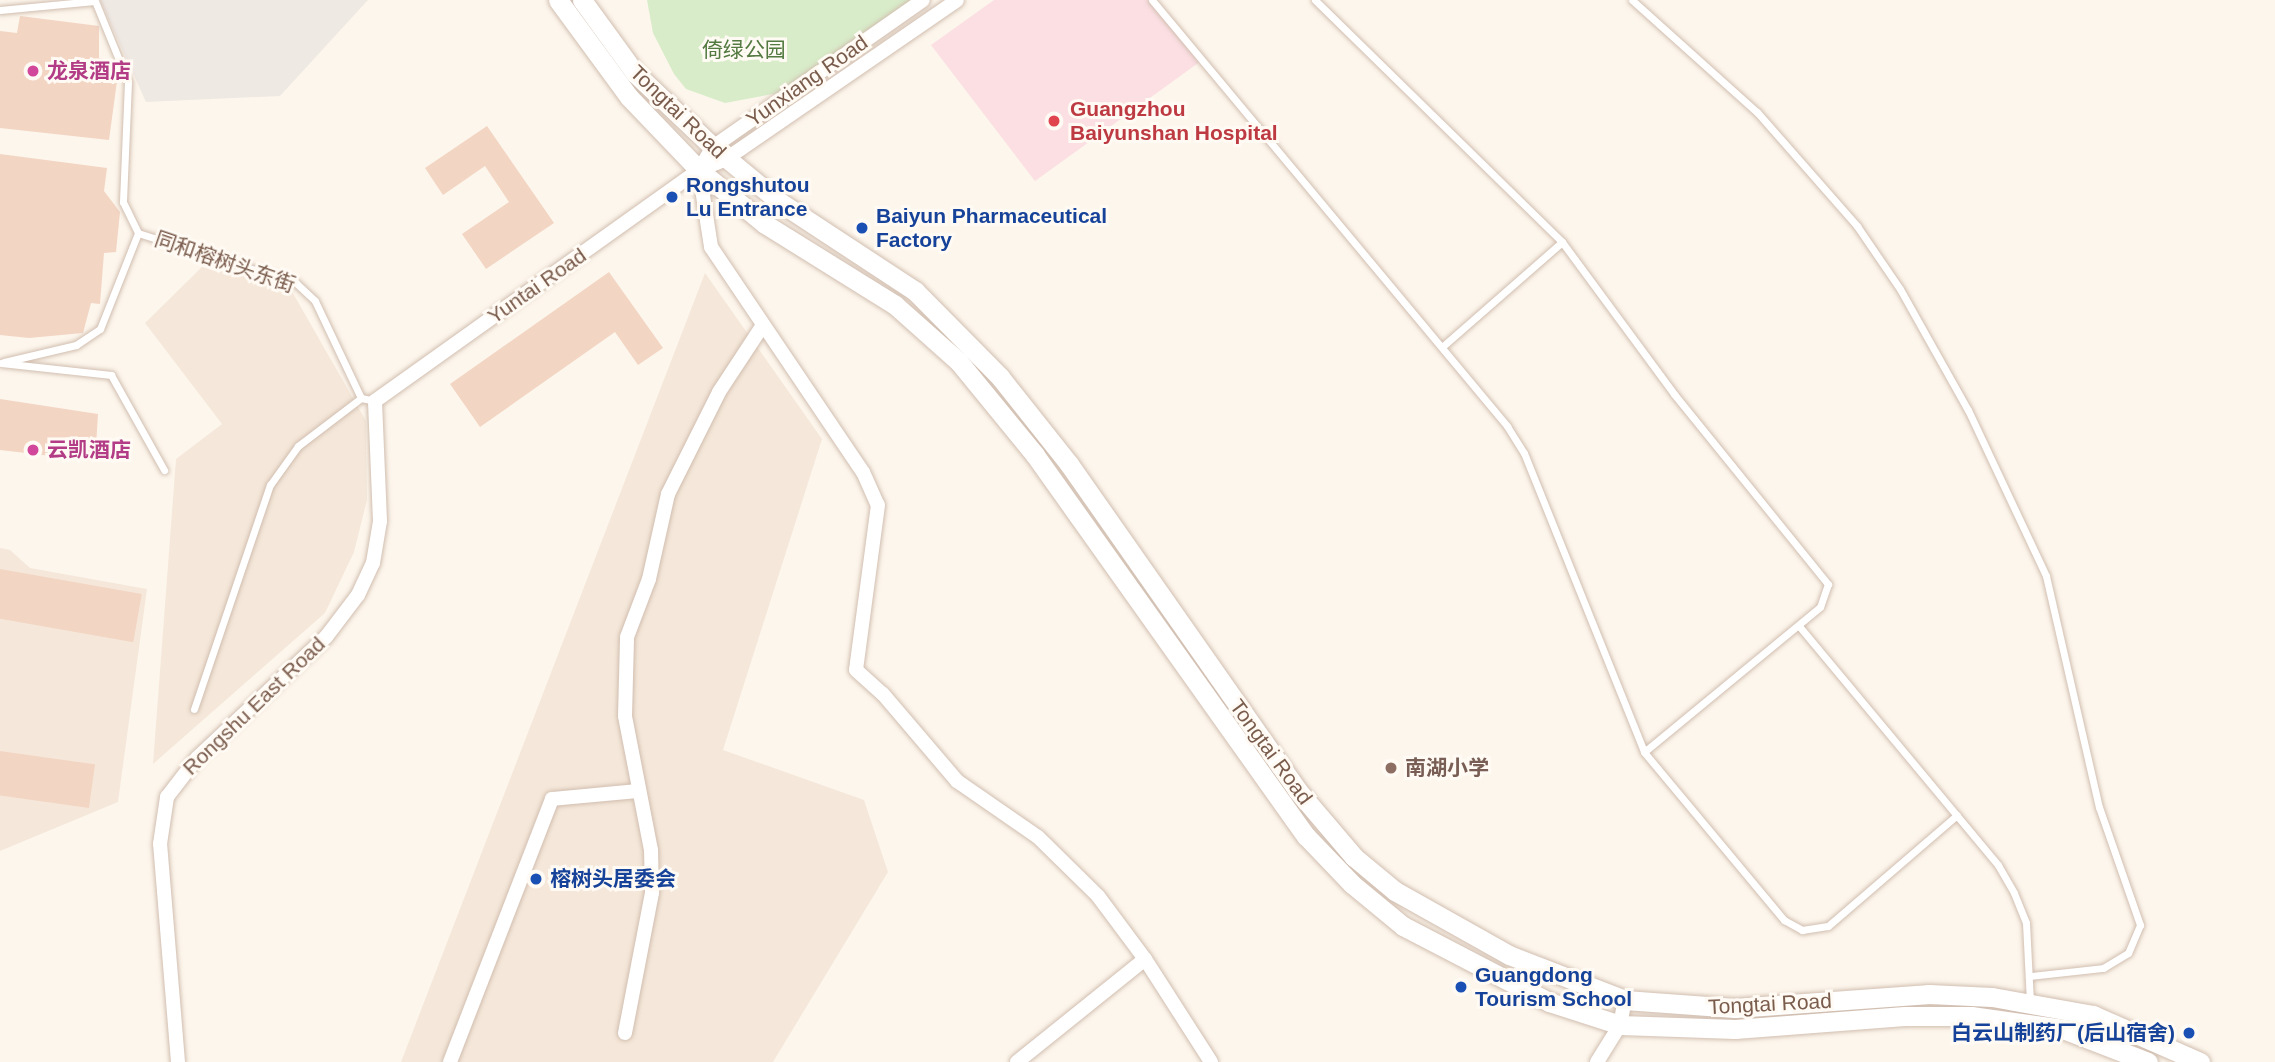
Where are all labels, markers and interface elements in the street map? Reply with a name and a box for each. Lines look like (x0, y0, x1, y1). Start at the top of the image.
street label: Yunxiang Road (741, 30, 873, 132)
park label: 倚绿公园 (702, 37, 786, 63)
place label: 龙泉酒店 (47, 58, 131, 84)
street label: Tongtai Road (625, 60, 731, 164)
marker: 龙泉酒店 (25, 63, 41, 79)
place label: Guangzhou Baiyunshan Hospital (1070, 96, 1278, 146)
marker: Guangzhou Baiyunshan Hospital (1044, 111, 1064, 131)
place label: Rongshutou Lu Entrance (686, 172, 810, 222)
marker: Rongshutou Lu Entrance (664, 189, 680, 205)
place label: Baiyun Pharmaceutical Factory (876, 203, 1107, 253)
marker: Baiyun Pharmaceutical Factory (854, 220, 870, 236)
street label: 同和榕树头东街 (151, 226, 299, 298)
street label: Yuntai Road (483, 243, 591, 329)
place label: 云凯酒店 (47, 437, 131, 463)
marker: 云凯酒店 (25, 442, 41, 458)
street label: Rongshu East Road (178, 632, 330, 780)
street label: Tongtai Road (1224, 695, 1318, 809)
place label: 南湖小学 (1405, 755, 1489, 781)
marker: 南湖小学 (1383, 760, 1399, 776)
place label: 榕树头居委会 (550, 866, 676, 892)
marker: 榕树头居委会 (528, 871, 544, 887)
place label: Guangdong Tourism School (1475, 962, 1632, 1012)
marker: Guangdong Tourism School (1453, 979, 1469, 995)
street label: Tongtai Road (1708, 988, 1832, 1020)
place label: 白云山制药厂(后山宿舍) (1951, 1020, 2175, 1046)
marker: 白云山制药厂(后山宿舍) (2181, 1025, 2197, 1041)

